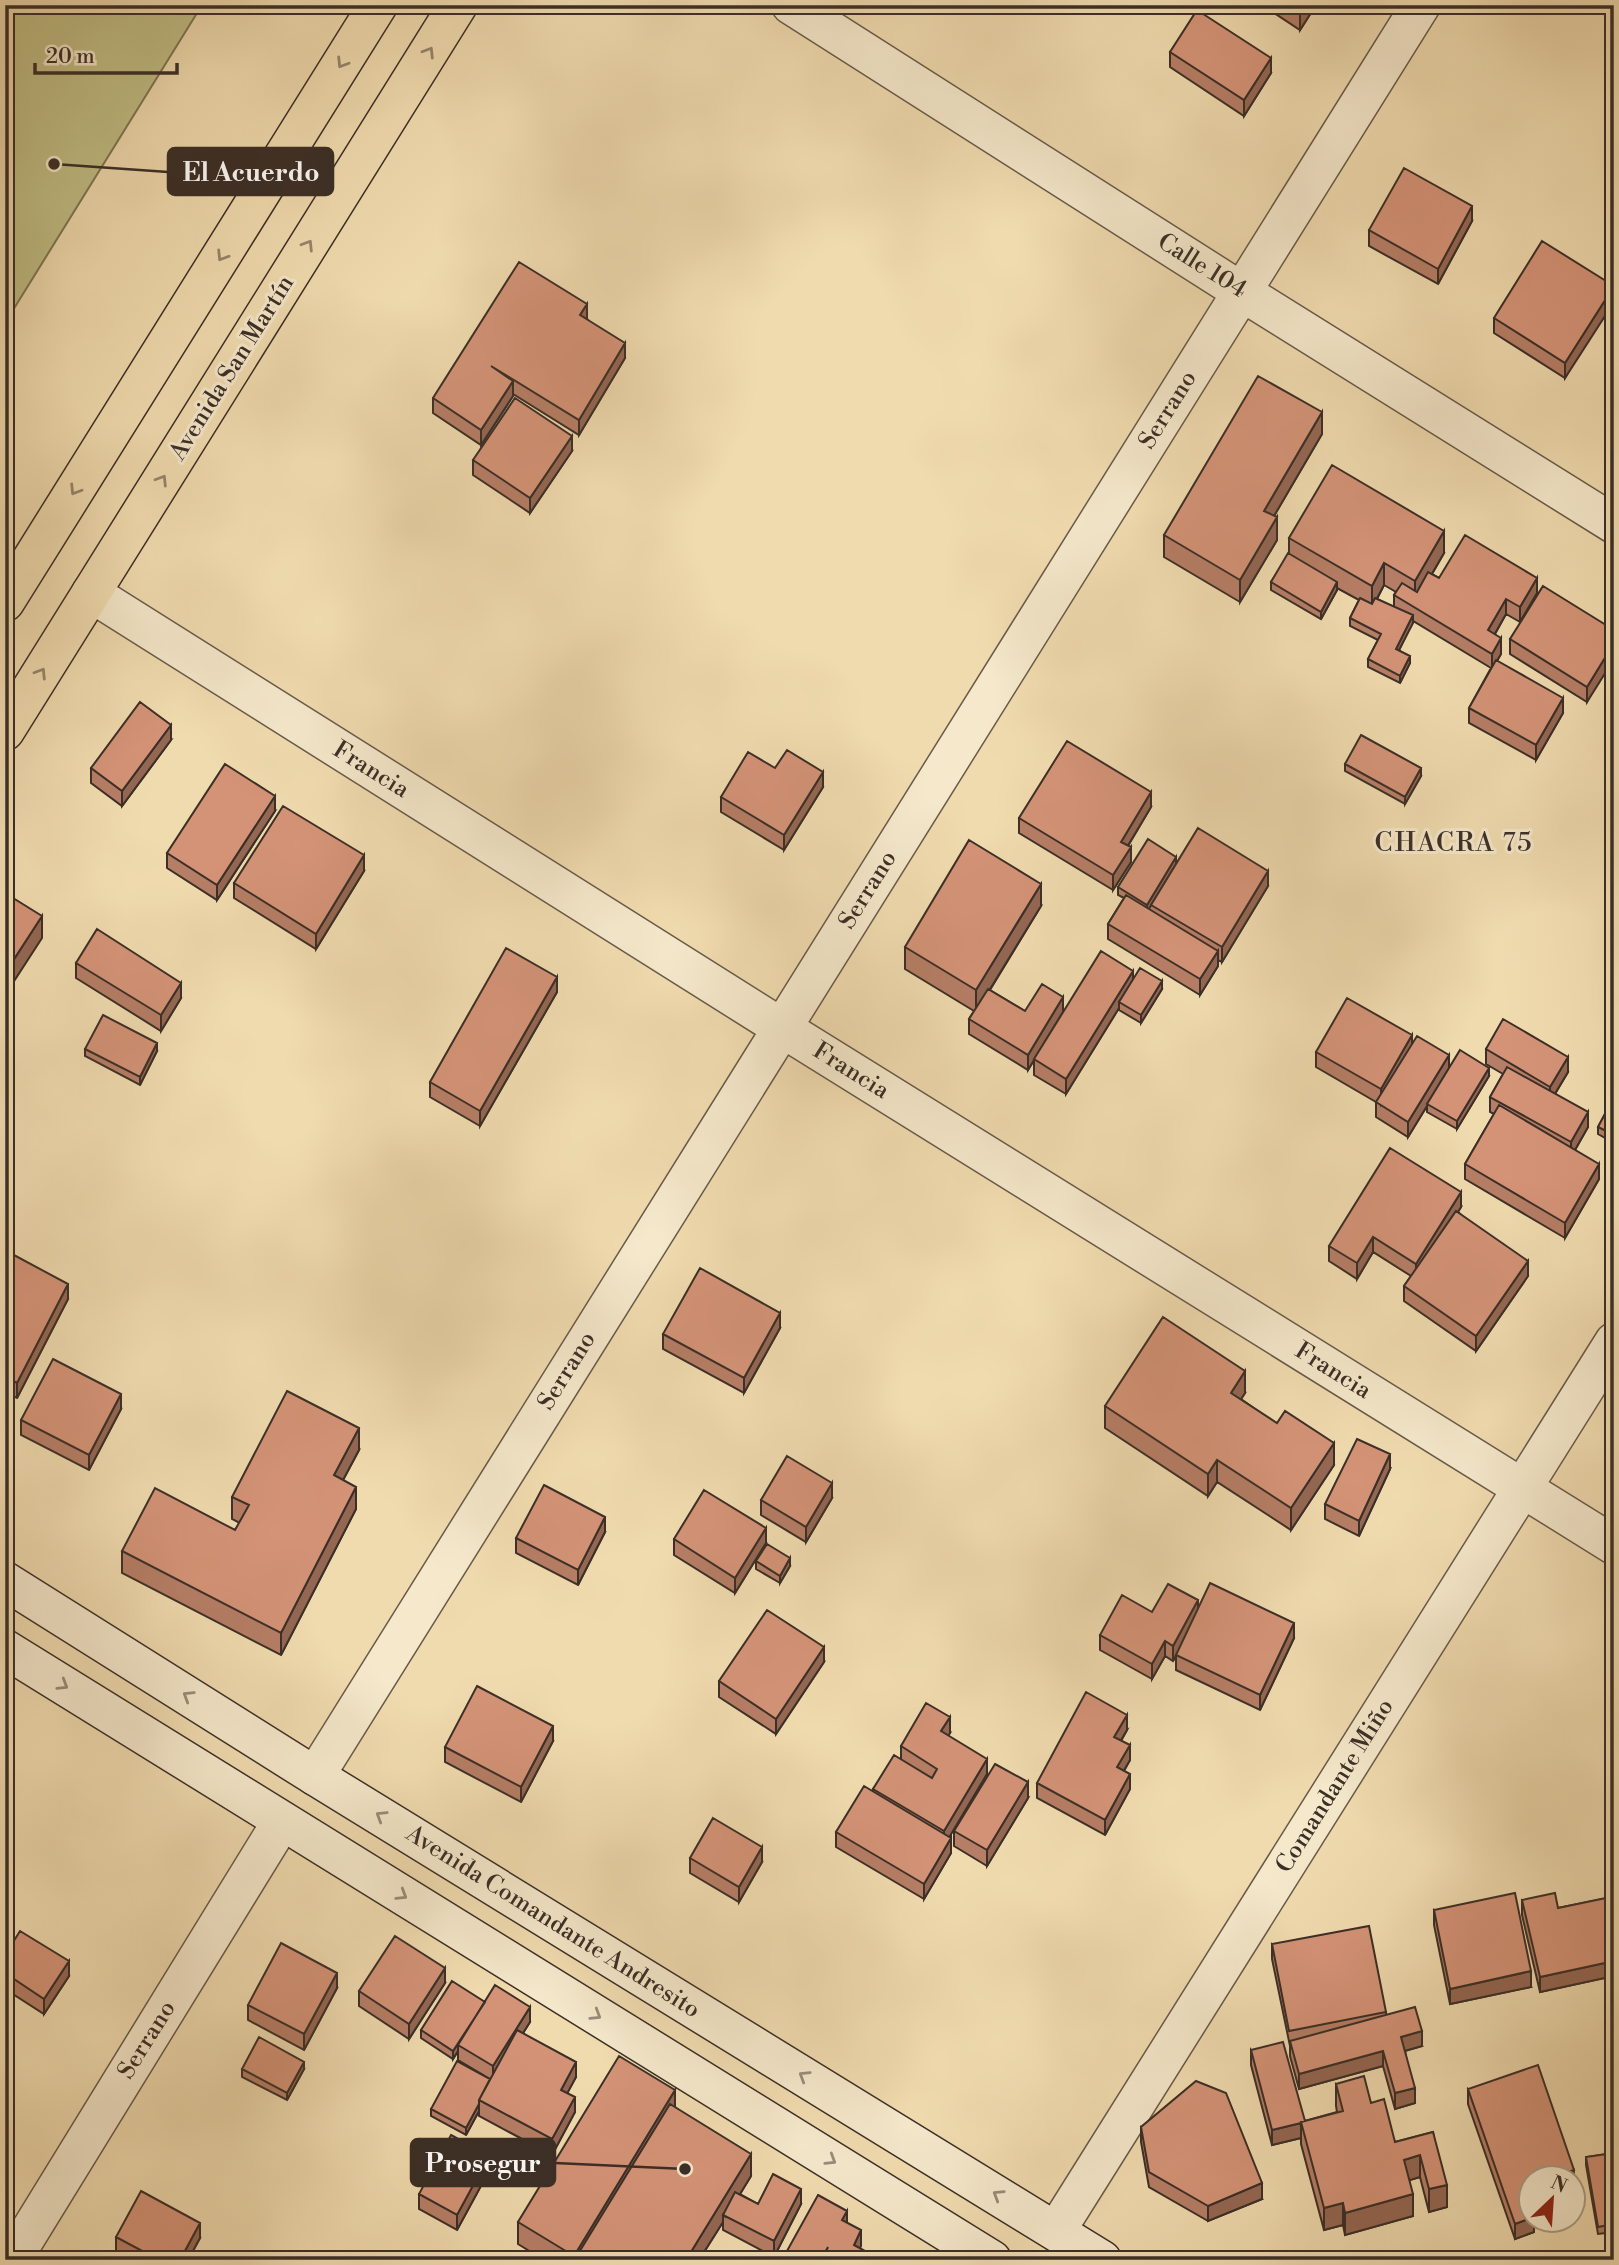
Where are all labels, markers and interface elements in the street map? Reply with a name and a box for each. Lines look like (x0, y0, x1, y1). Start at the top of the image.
scale bar (35, 32, 177, 76)
text: 20 m (46, 44, 95, 70)
one-way arrow (420, 47, 433, 60)
one-way arrow (338, 56, 351, 69)
callout: El Acuerdo (168, 148, 333, 195)
text: El Acuerdo (182, 157, 320, 189)
street label: Calle 104 (1152, 227, 1252, 305)
one-way arrow (300, 240, 313, 253)
one-way arrow (217, 248, 230, 261)
street label: Avenida San Martín (163, 270, 301, 467)
street label: Serrano (1132, 365, 1204, 455)
one-way arrow (153, 474, 166, 487)
one-way arrow (71, 483, 84, 496)
one-way arrow (33, 667, 46, 680)
street label: Francia (327, 735, 415, 806)
district label: CHACRA 75 (1375, 827, 1534, 859)
street label: Serrano (832, 845, 904, 935)
street label: Francia (807, 1036, 895, 1107)
street label: Serrano (531, 1326, 603, 1416)
street label: Francia (1289, 1336, 1377, 1407)
one-way arrow (56, 1676, 69, 1689)
one-way arrow (182, 1691, 195, 1704)
street label: Comandante Miño (1269, 1693, 1401, 1879)
one-way arrow (375, 1812, 388, 1825)
street label: Avenida Comandante Andresito (399, 1818, 706, 2025)
one-way arrow (395, 1887, 408, 1900)
street label: Serrano (111, 1995, 183, 2085)
one-way arrow (588, 2006, 601, 2019)
one-way arrow (799, 2072, 812, 2085)
callout: Prosegur (411, 2139, 555, 2186)
text: Prosegur (425, 2148, 541, 2180)
one-way arrow (823, 2152, 836, 2165)
north arrow (1518, 2164, 1588, 2234)
text: N (1547, 2170, 1571, 2199)
one-way arrow (993, 2191, 1006, 2204)

